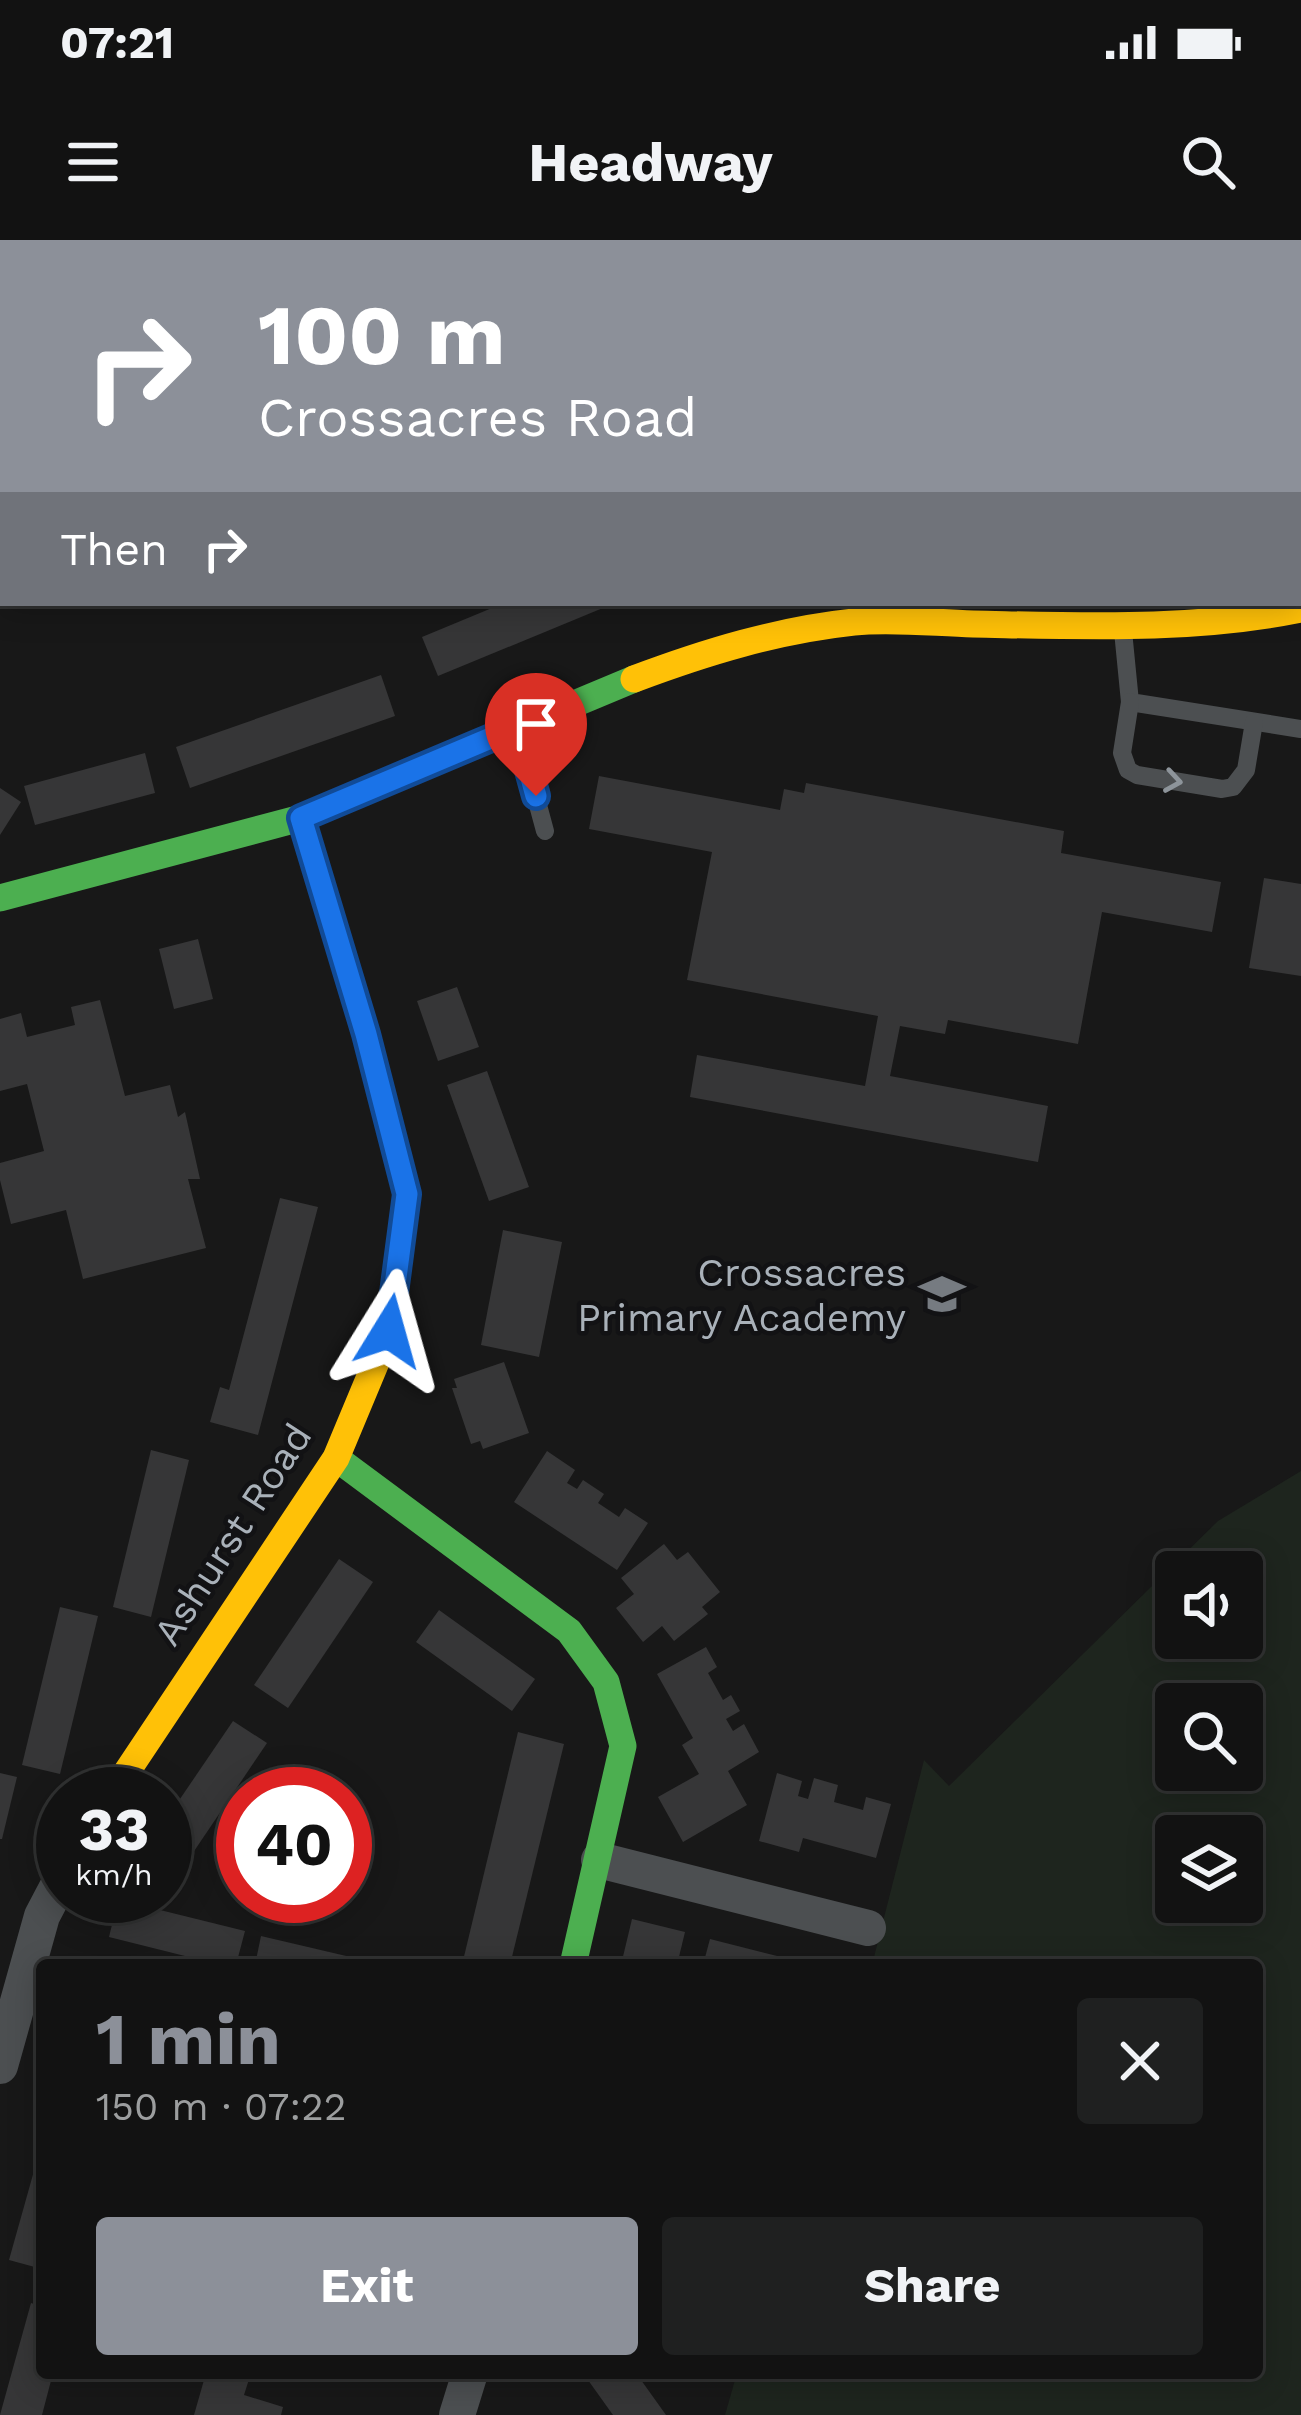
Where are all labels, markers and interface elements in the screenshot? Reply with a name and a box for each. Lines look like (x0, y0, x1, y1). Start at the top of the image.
text: 07:21 (60, 16, 174, 69)
icon: menu (60, 129, 126, 195)
icon: search (1175, 129, 1241, 195)
text: Headway (528, 131, 773, 194)
text: 100 m (258, 286, 505, 384)
icon: right (60, 288, 216, 444)
text: Crossacres Road (258, 386, 697, 449)
icon: right (192, 516, 258, 582)
text: Then (60, 523, 168, 576)
pin (485, 673, 587, 796)
icon: arrive (503, 691, 569, 757)
one-way arrow (1163, 767, 1183, 792)
place label: Crossacres Primary Academy (577, 1250, 906, 1340)
position arrow (326, 1268, 452, 1394)
school or university icon: Crossacres Primary Academy (917, 1269, 967, 1319)
street label: Ashurst Road (144, 1415, 321, 1653)
map controls (1155, 1551, 1263, 1923)
button: sound (1155, 1551, 1263, 1659)
button: search (1155, 1683, 1263, 1791)
speed limit sign: 40 (216, 1767, 372, 1923)
text: 33 (78, 1794, 150, 1865)
button: layers (1155, 1815, 1263, 1923)
text: km/h (75, 1857, 153, 1892)
text: 1 min (96, 1997, 281, 2081)
button: close (1077, 1998, 1203, 2124)
text: 150 m · 07:22 (96, 2084, 346, 2129)
button: Exit (96, 2217, 638, 2355)
button: Share (662, 2217, 1203, 2355)

